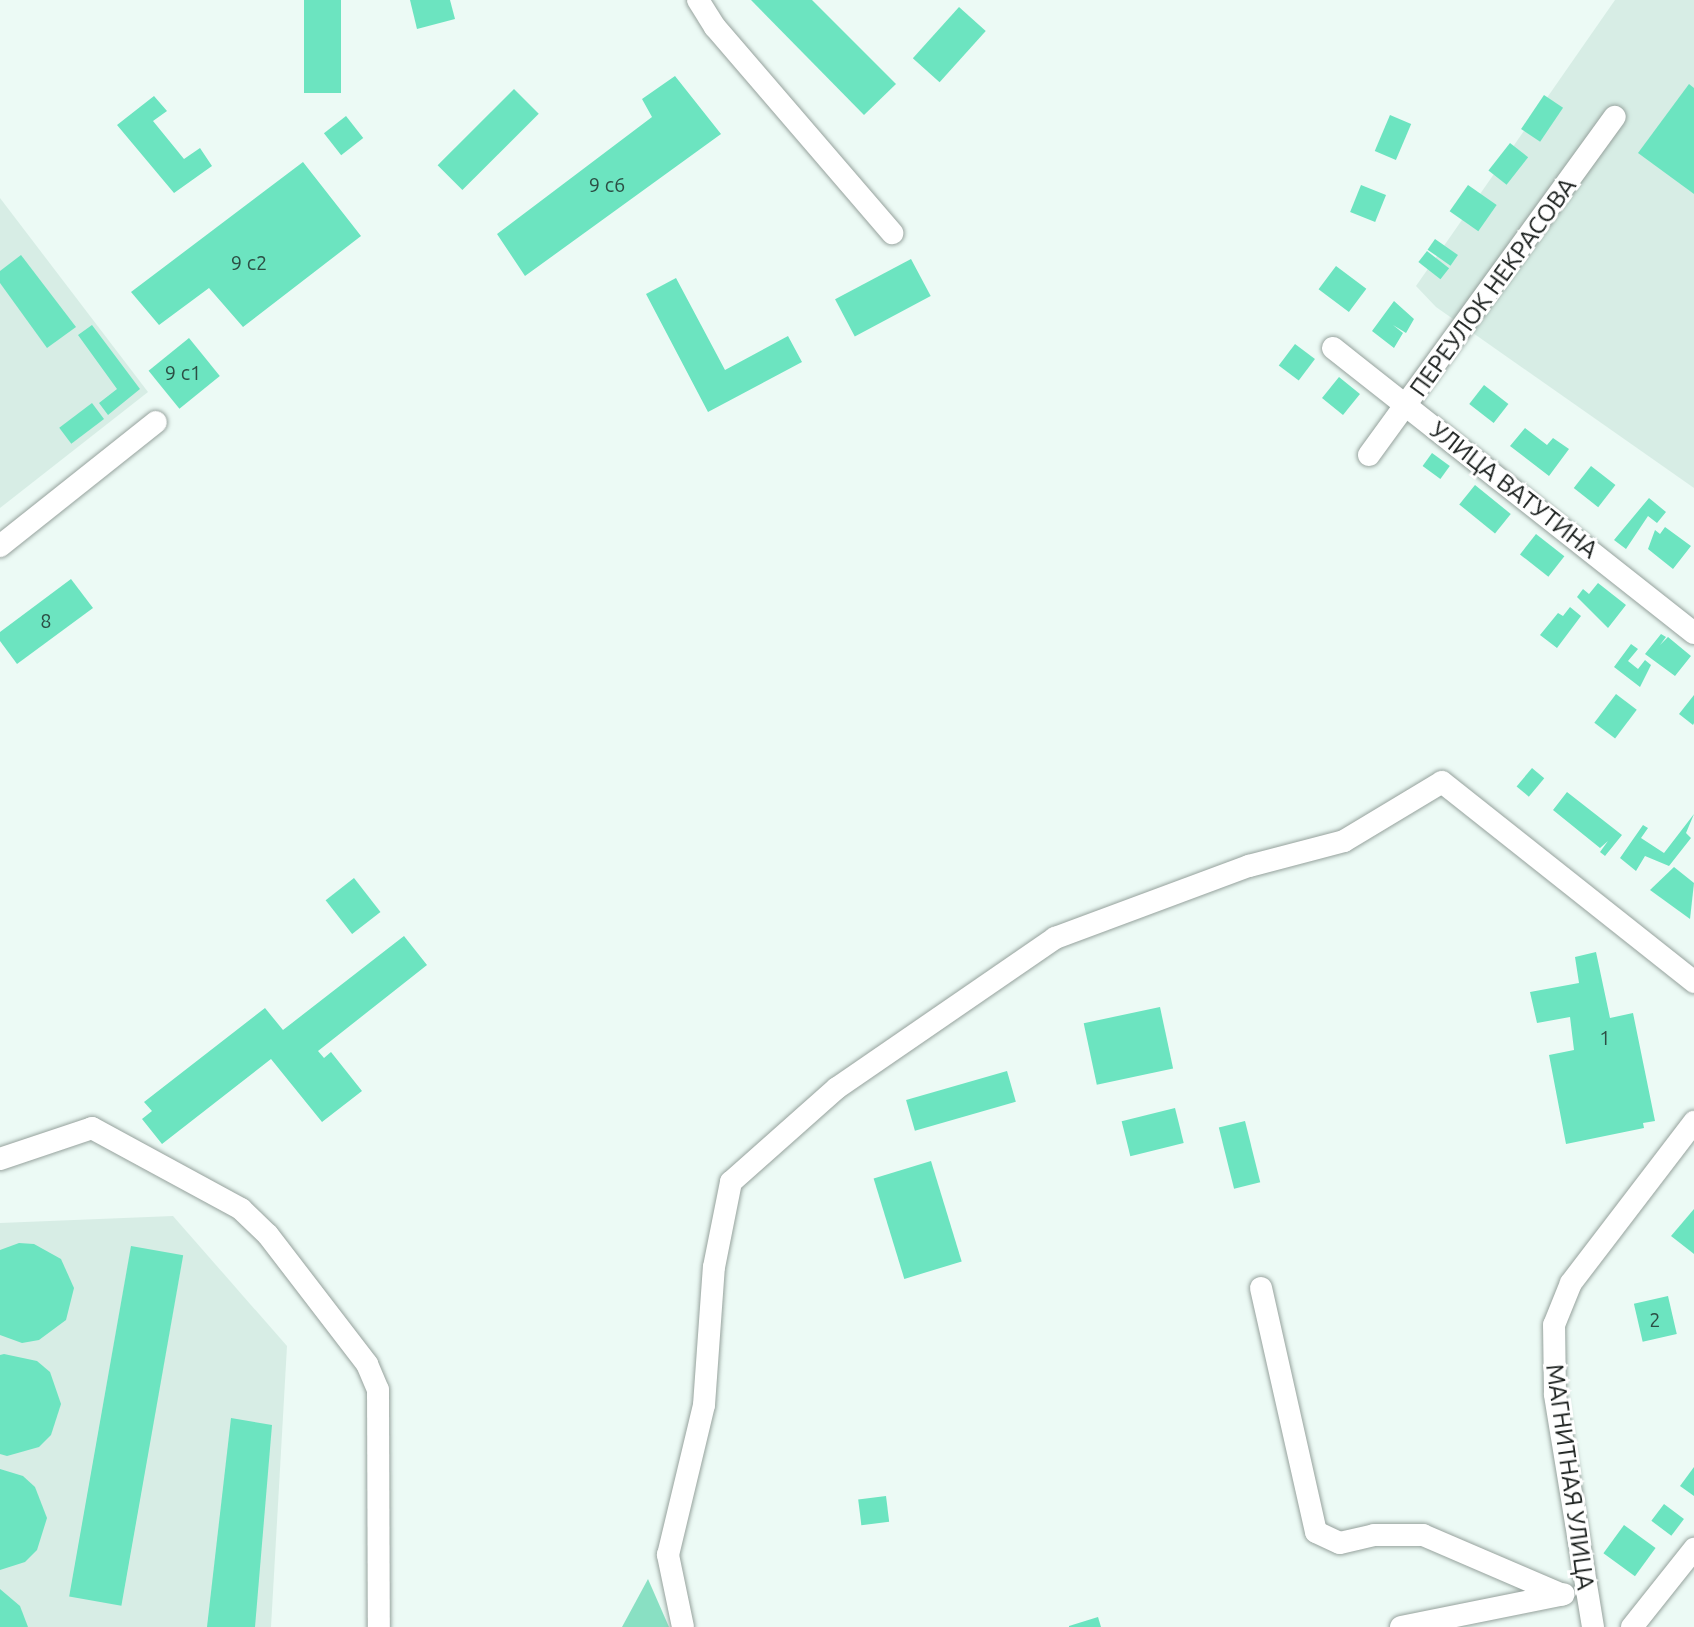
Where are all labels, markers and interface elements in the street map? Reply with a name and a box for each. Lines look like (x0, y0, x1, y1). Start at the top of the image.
house number: 9 с6 (589, 172, 625, 196)
street label: ПЕРЕУЛОК НЕКРАСОВА (1404, 172, 1582, 402)
house number: 9 с2 (231, 250, 267, 274)
house number: 9 с1 (165, 360, 201, 384)
street label: УЛИЦА ВАТУТИНА (1424, 416, 1604, 564)
house number: 8 (40, 608, 52, 632)
house number: 1 (1599, 1025, 1611, 1049)
house number: 2 (1649, 1307, 1661, 1331)
street label: МАГНИТНАЯ УЛИЦА (1540, 1362, 1600, 1592)

